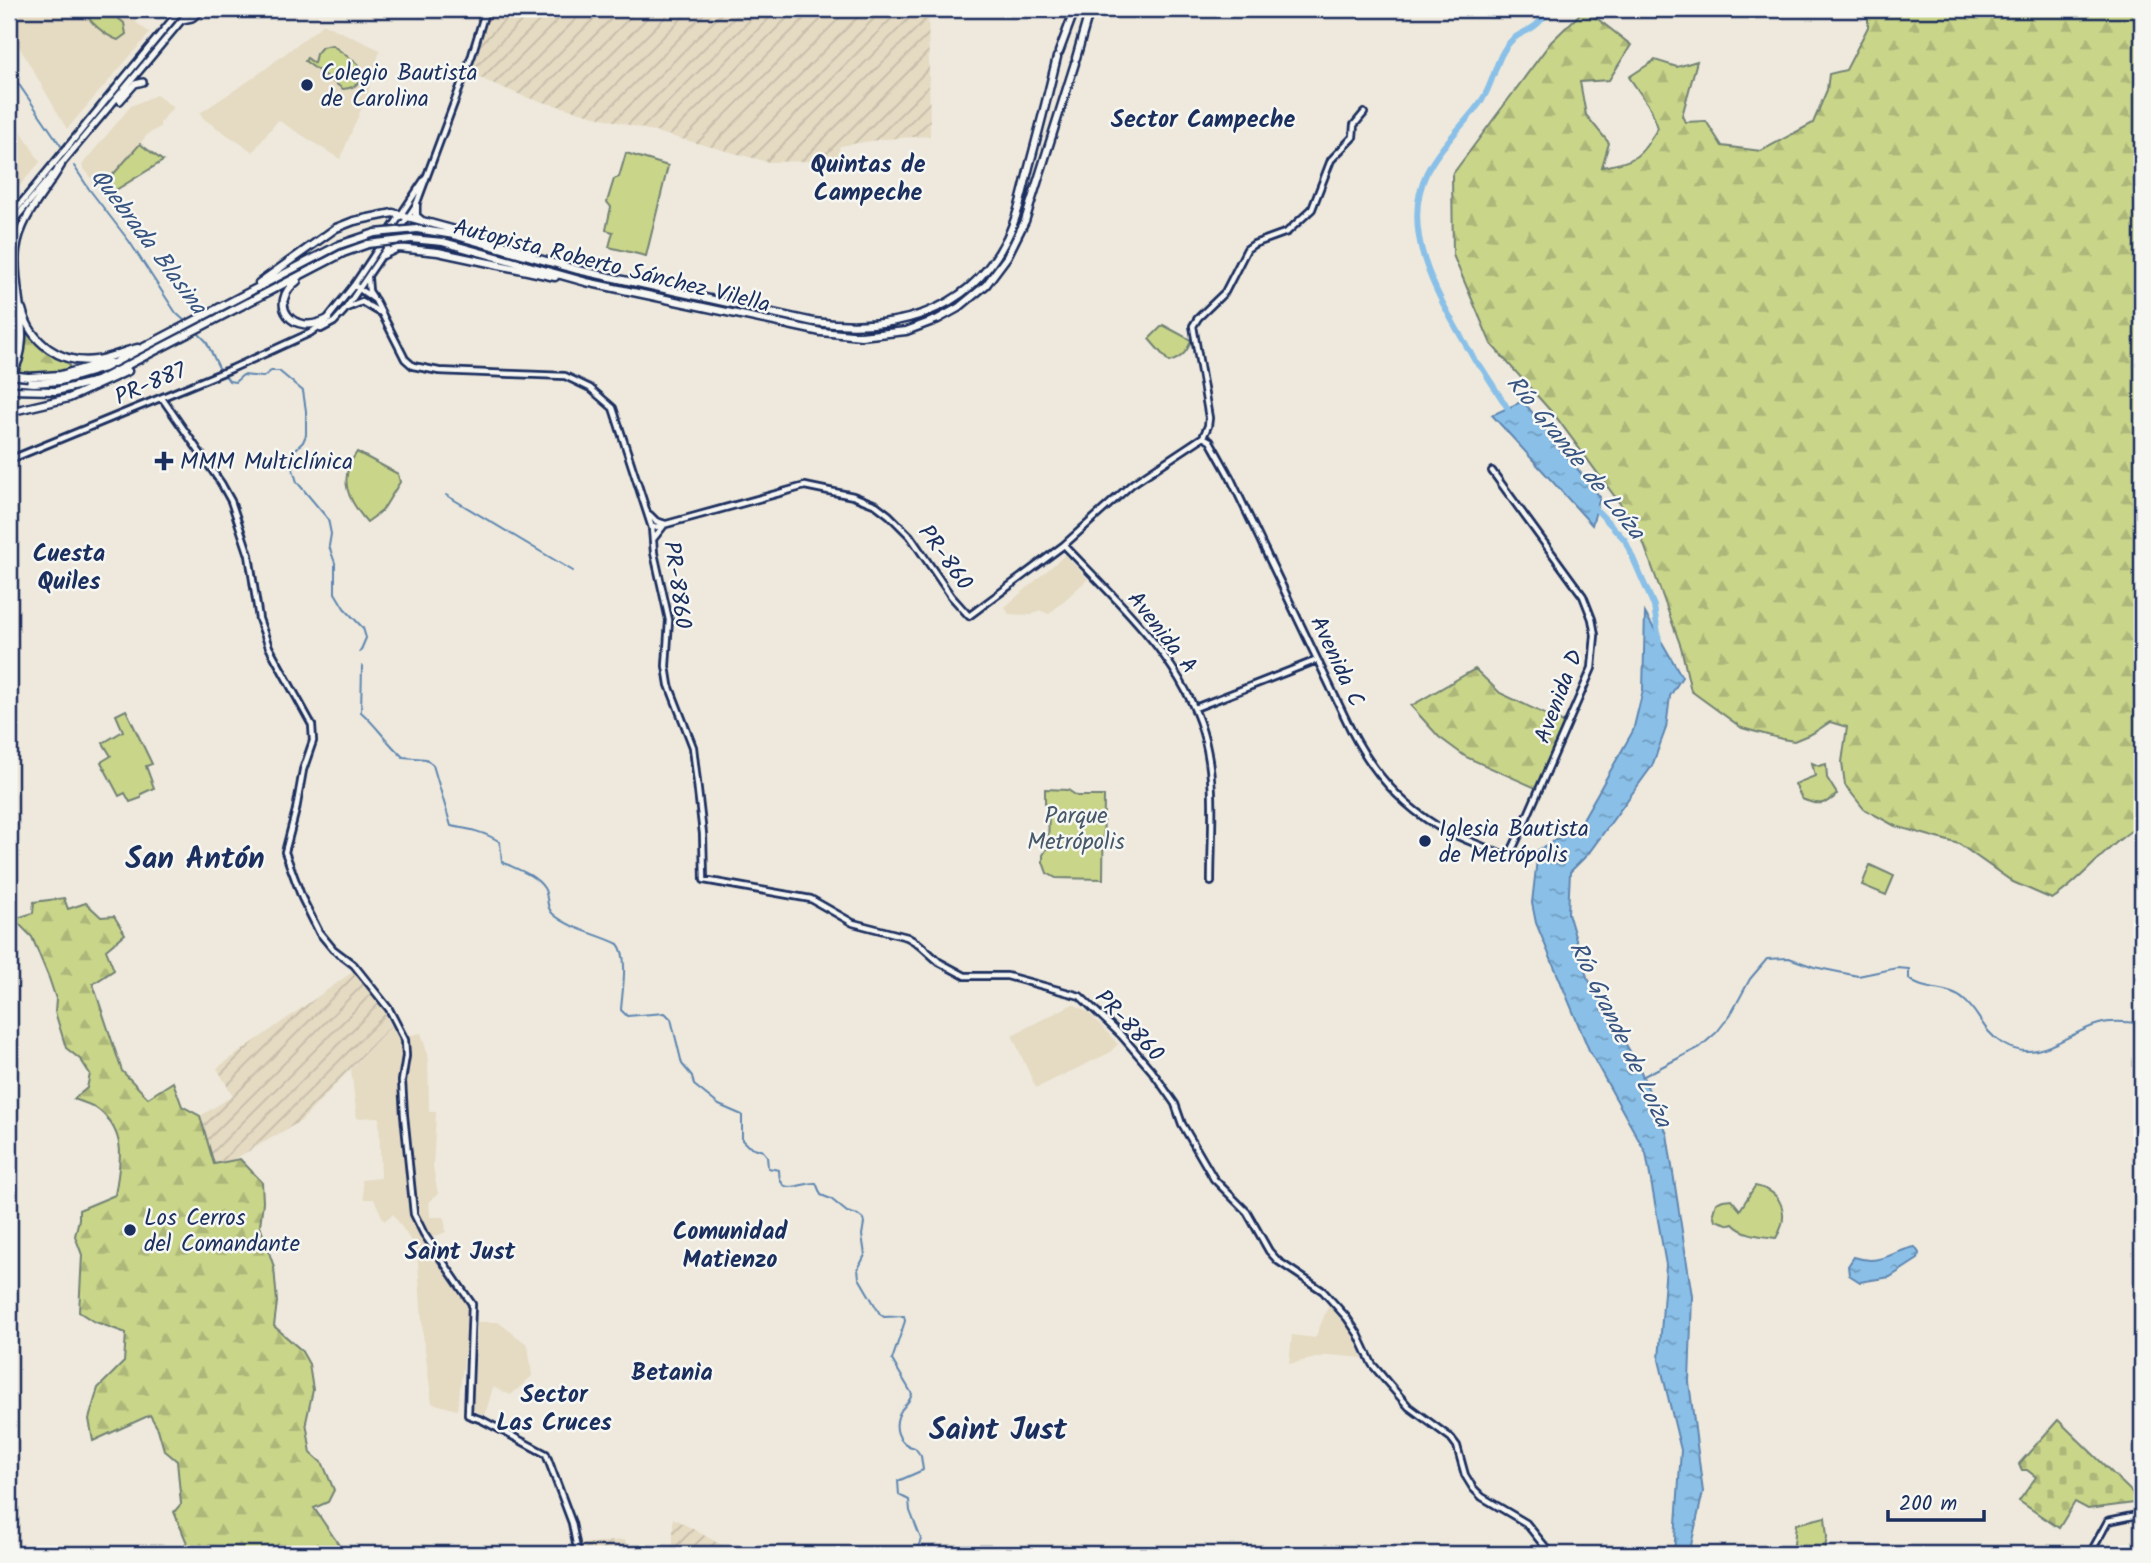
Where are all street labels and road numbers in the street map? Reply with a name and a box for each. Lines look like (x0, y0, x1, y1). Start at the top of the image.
street label: Autopista Roberto Sánchez Vilella (449, 210, 774, 324)
street label: PR-887 (109, 353, 194, 416)
street label: PR-860 (908, 517, 981, 599)
street label: PR-8860 (652, 539, 700, 632)
street label: Avenida A (1117, 584, 1206, 683)
street label: Avenida C (1299, 610, 1373, 713)
street label: Avenida D (1525, 644, 1594, 749)
street label: PR-8860 (1085, 982, 1172, 1071)

